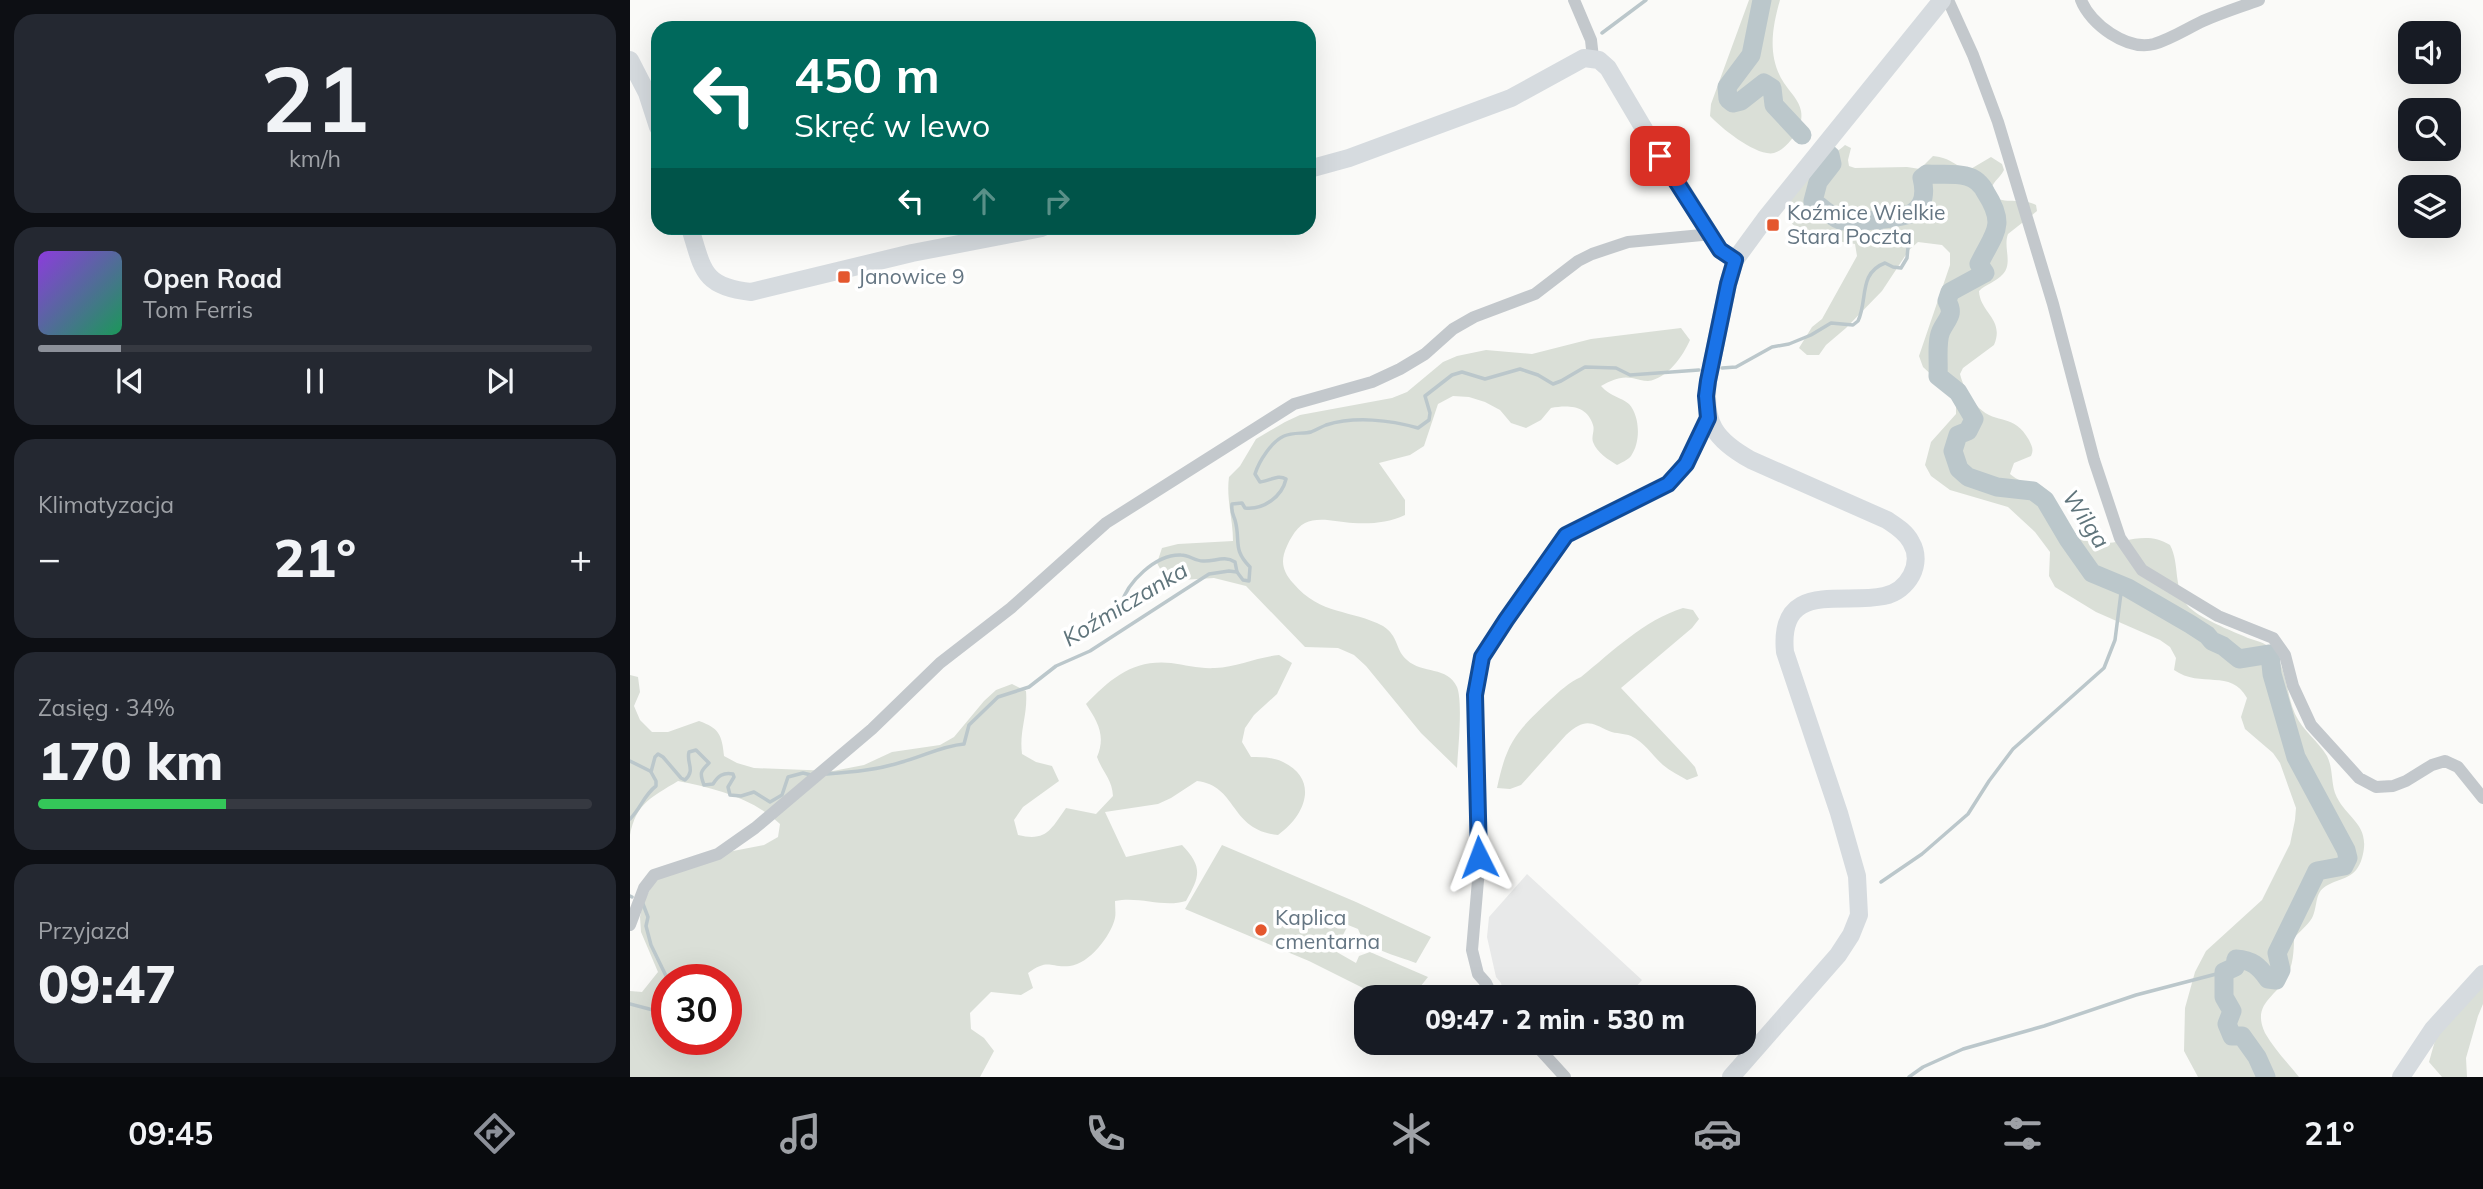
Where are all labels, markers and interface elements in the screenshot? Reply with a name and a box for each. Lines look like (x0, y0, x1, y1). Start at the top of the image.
map controls (2398, 21, 2461, 238)
button: sound (2398, 21, 2461, 84)
text: 21 (260, 41, 370, 155)
text: 450 m (794, 44, 940, 105)
icon: left (679, 49, 770, 140)
button: search (2398, 98, 2461, 161)
text: Skręć w lewo (794, 105, 990, 145)
pin (1630, 126, 1690, 186)
icon: arrive (1641, 137, 1679, 175)
text: km/h (289, 144, 341, 173)
button: layers (2398, 175, 2461, 238)
icon: left (892, 182, 930, 220)
icon: ahead (965, 182, 1003, 220)
icon: right (1038, 182, 1076, 220)
place label: Koźmice Wielkie Stara Poczta (1787, 199, 1945, 249)
marker: Koźmice Wielkie Stara Poczta (1765, 217, 1781, 233)
text: Open Road (143, 262, 282, 295)
place label: Janowice 9 (858, 263, 965, 289)
marker: Janowice 9 (836, 269, 852, 285)
text: Tom Ferris (143, 295, 253, 324)
icon: previous (111, 362, 149, 400)
icon: pause (296, 362, 334, 400)
icon: next (481, 362, 519, 400)
water label: Wilga (2056, 484, 2116, 554)
text: Klimatyzacja (38, 490, 174, 519)
text: 21° (274, 525, 356, 590)
text: − (38, 534, 61, 582)
text: + (569, 534, 592, 582)
water label: Koźmiczanka (1057, 555, 1193, 652)
text: Zasięg · 34% (38, 693, 175, 722)
text: 170 km (38, 728, 223, 793)
position arrow (1442, 820, 1516, 894)
place label: Kaplica cmentarna (1275, 904, 1380, 954)
text: Przyjazd (38, 916, 130, 945)
marker: Kaplica cmentarna (1253, 922, 1269, 938)
text: 09:47 (38, 951, 176, 1016)
speed limit sign: 30 (651, 964, 742, 1055)
text: 09:47 · 2 min · 530 m (1425, 1003, 1685, 1036)
icon: directions (470, 1109, 519, 1158)
icon: music (776, 1109, 825, 1158)
icon: phone (1081, 1109, 1130, 1158)
icon: climate (1387, 1109, 1436, 1158)
icon: car (1693, 1109, 1742, 1158)
icon: filters (1998, 1109, 2047, 1158)
text: 09:45 (128, 1113, 213, 1153)
text: 21° (2304, 1113, 2355, 1153)

